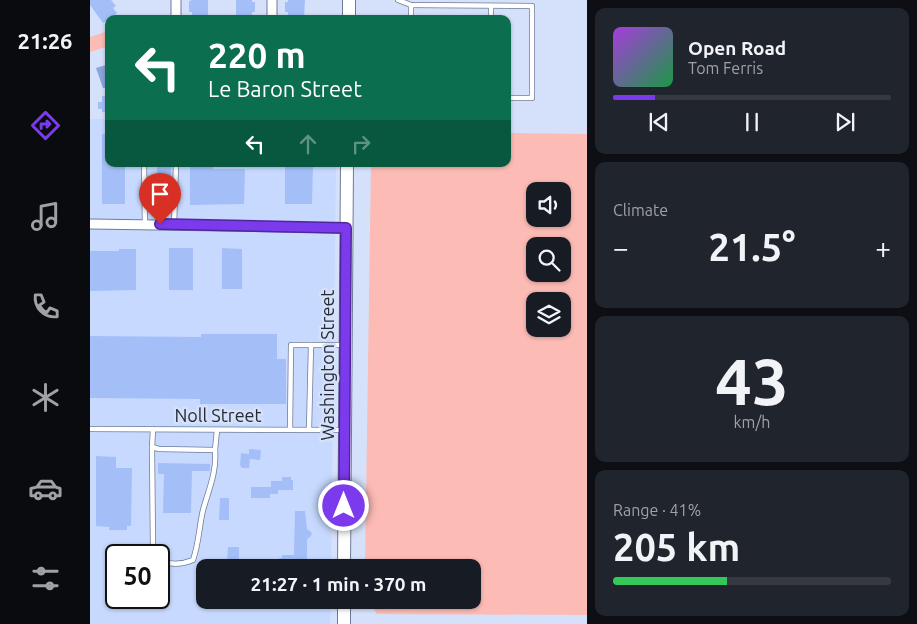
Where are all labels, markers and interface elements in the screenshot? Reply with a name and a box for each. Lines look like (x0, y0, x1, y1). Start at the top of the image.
text: 21:26 (17, 28, 73, 53)
icon: left (125, 35, 190, 100)
text: 220 m (208, 35, 306, 75)
text: Open Road (688, 37, 786, 59)
text: Tom Ferris (688, 59, 763, 77)
text: Le Baron Street (208, 76, 362, 101)
icon: directions (28, 108, 63, 143)
icon: previous (645, 108, 673, 136)
icon: pause (738, 108, 766, 136)
icon: next (831, 108, 859, 136)
icon: left (241, 130, 269, 158)
icon: ahead (294, 130, 322, 158)
icon: right (347, 130, 375, 158)
pin (139, 173, 181, 224)
icon: arrive (146, 180, 174, 208)
map controls (526, 182, 571, 337)
button: sound (526, 182, 571, 227)
icon: music (28, 199, 63, 234)
text: Climate (613, 201, 668, 219)
text: 21.5° (708, 226, 796, 268)
text: − (613, 232, 629, 263)
text: + (875, 232, 891, 263)
button: search (526, 237, 571, 282)
icon: phone (28, 289, 63, 324)
street label: Washington Street (317, 290, 337, 440)
button: layers (526, 292, 571, 337)
text: 43 (715, 344, 789, 417)
icon: climate (28, 380, 63, 415)
street label: Noll Street (174, 405, 262, 425)
text: km/h (734, 413, 770, 431)
icon: car (28, 471, 63, 506)
position arrow (317, 479, 369, 531)
text: Range · 41% (613, 501, 701, 519)
text: 205 km (613, 526, 740, 568)
speed limit sign: 50 (105, 544, 170, 609)
icon: filters (28, 561, 63, 596)
text: 21:27 · 1 min · 370 m (251, 573, 426, 595)

